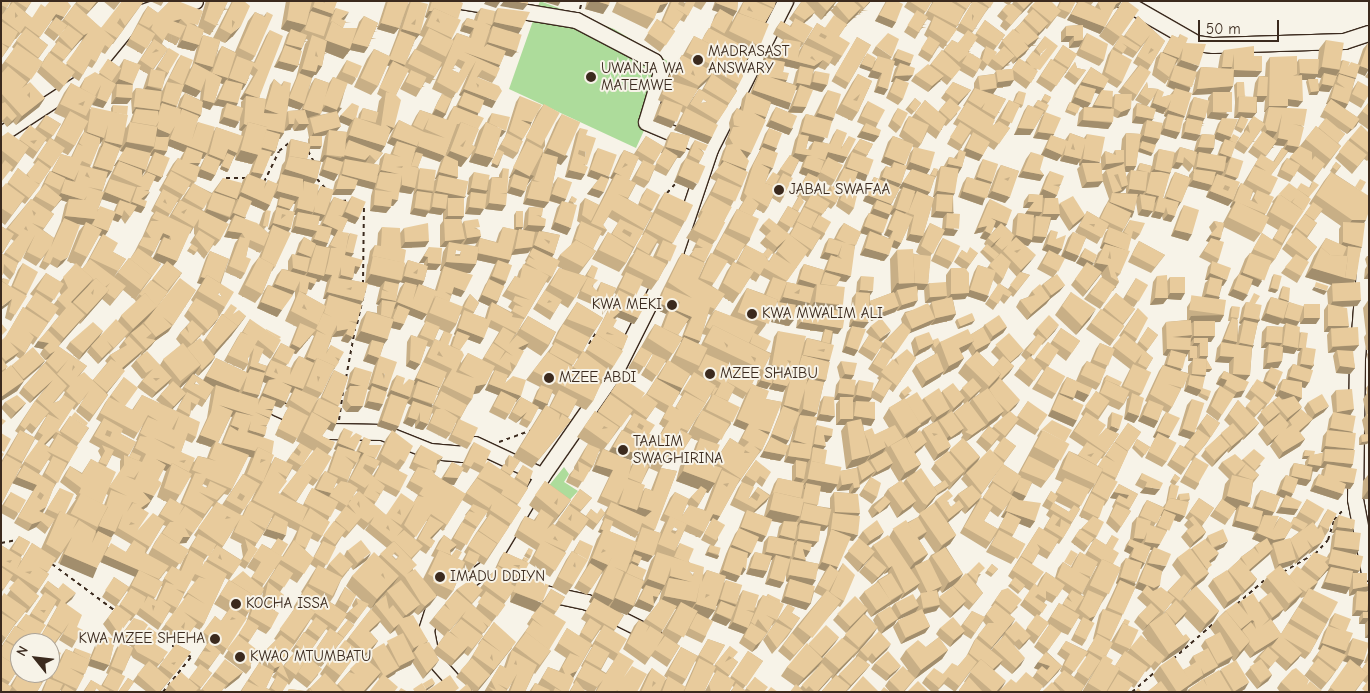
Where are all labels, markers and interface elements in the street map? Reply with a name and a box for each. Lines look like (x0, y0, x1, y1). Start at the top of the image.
scale bar (1200, 10, 1281, 42)
text: 50 m (1206, 20, 1241, 38)
place label: MADRASAST ANSWARY (708, 42, 789, 77)
marker: MADRASAST ANSWARY (692, 54, 704, 66)
place label: UWANJA WA MATEMWE (601, 59, 684, 94)
marker: UWANJA WA MATEMWE (585, 71, 597, 83)
place label: JABAL SWAFAA (789, 181, 890, 199)
marker: JABAL SWAFAA (773, 184, 785, 196)
place label: KWA MEKI (592, 296, 662, 314)
marker: KWA MEKI (666, 299, 678, 311)
place label: KWA MWALIM ALI (762, 305, 883, 323)
marker: KWA MWALIM ALI (746, 308, 758, 320)
place label: MZEE SHAIBU (720, 365, 818, 383)
marker: MZEE SHAIBU (704, 368, 716, 380)
place label: MZEE ABDI (559, 369, 636, 387)
marker: MZEE ABDI (543, 372, 555, 384)
place label: TAALIM SWAGHIRINA (633, 432, 723, 467)
marker: TAALIM SWAGHIRINA (617, 444, 629, 456)
place label: IMADU DDIYN (450, 568, 545, 586)
marker: IMADU DDIYN (434, 571, 446, 583)
place label: KOCHA ISSA (246, 595, 328, 613)
marker: KOCHA ISSA (230, 598, 242, 610)
place label: KWA MZEE SHEHA (79, 630, 205, 648)
north arrow (10, 633, 60, 683)
marker: KWA MZEE SHEHA (209, 633, 221, 645)
text: N (13, 643, 32, 659)
place label: KWAO MTUMBATU (250, 648, 371, 666)
marker: KWAO MTUMBATU (234, 651, 246, 663)

